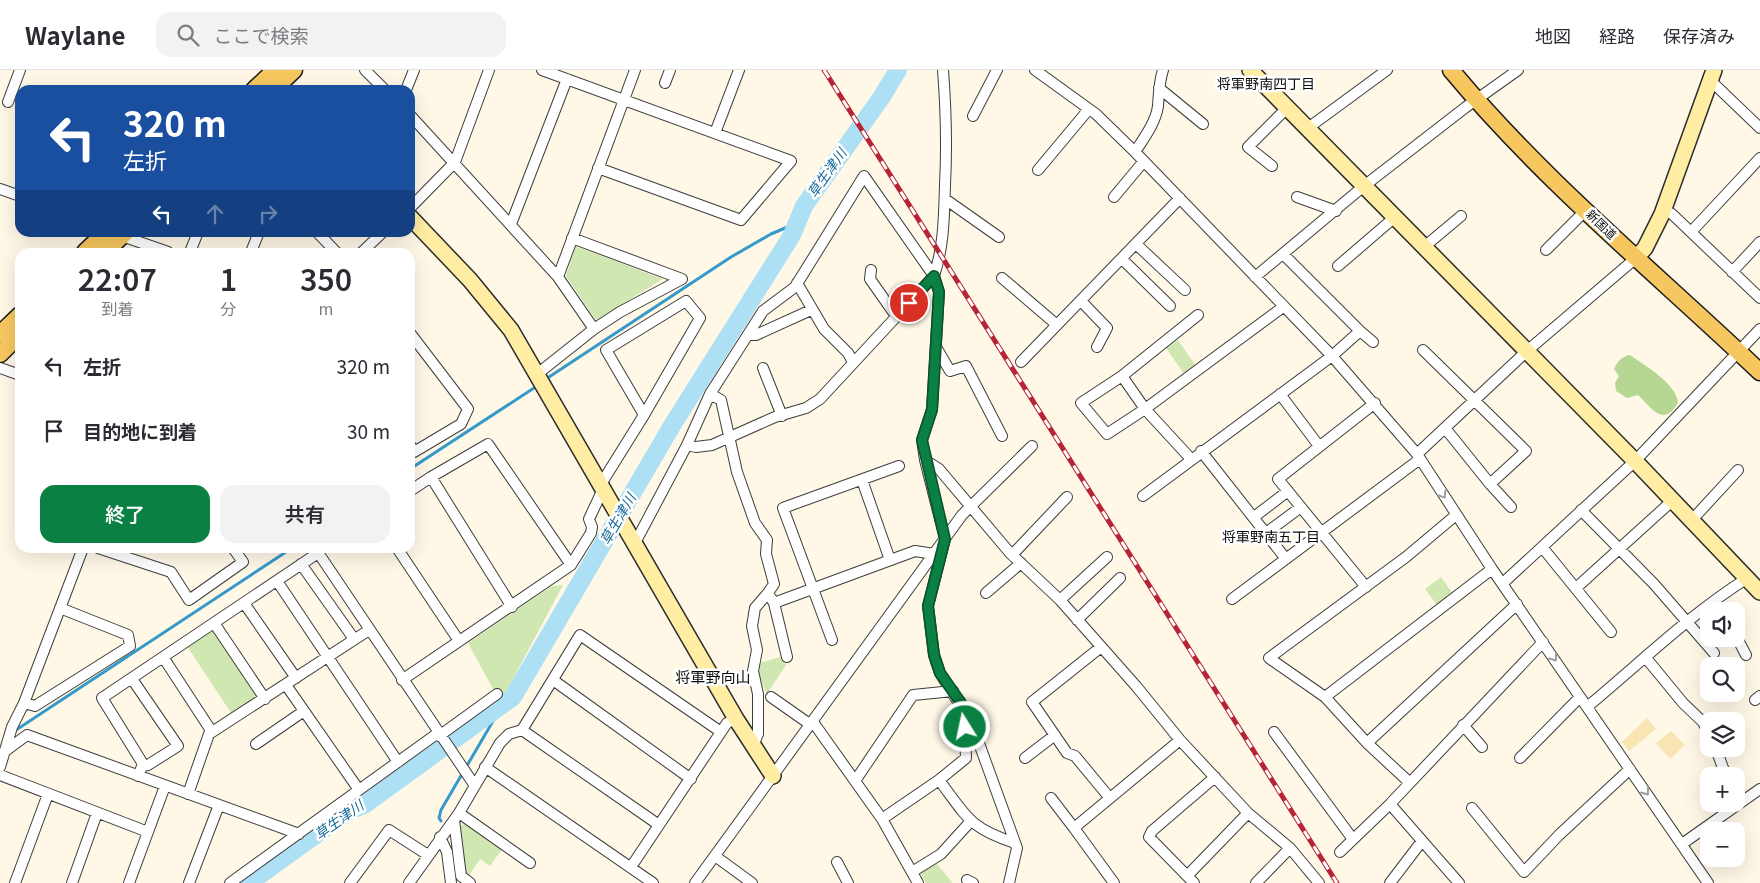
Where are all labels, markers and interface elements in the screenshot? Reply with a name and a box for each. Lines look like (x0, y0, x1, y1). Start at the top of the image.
search box (156, 12, 506, 57)
text: Waylane (25, 17, 126, 52)
icon: search (174, 21, 202, 49)
text: ここで検索 (214, 21, 309, 48)
text: 地図 (1535, 22, 1571, 48)
text: 経路 (1599, 22, 1635, 48)
text: 保存済み (1663, 22, 1735, 48)
district label: 将軍野南四丁目 (1217, 73, 1315, 93)
text: 320 m (123, 96, 227, 147)
icon: left (40, 105, 105, 170)
water label: 草生津川 (802, 142, 852, 201)
text: 左折 (123, 143, 167, 175)
icon: left (148, 200, 176, 228)
icon: ahead (201, 200, 229, 228)
icon: right (254, 200, 282, 228)
street label: 新国道 (1583, 205, 1621, 243)
text: 22:07 (78, 256, 157, 300)
text: 1 (220, 256, 237, 300)
text: 350 (300, 256, 352, 300)
pin (888, 282, 930, 324)
icon: arrive (895, 289, 923, 317)
text: 到着 (101, 296, 133, 320)
text: 分 (220, 296, 236, 320)
text: m (319, 296, 333, 320)
icon: left (40, 352, 68, 380)
text: 左折 (83, 352, 121, 379)
text: 320 m (337, 352, 390, 379)
icon: arrive (40, 417, 68, 445)
text: 目的地に到着 (83, 417, 197, 444)
text: 30 m (347, 417, 390, 444)
button: 終了 (40, 485, 210, 543)
button: 共有 (220, 485, 390, 543)
water label: 草生津川 (594, 488, 641, 548)
one-way arrow (1437, 489, 1446, 498)
district label: 将軍野南五丁目 (1222, 526, 1320, 546)
map controls (1700, 602, 1745, 867)
button: sound (1700, 602, 1745, 647)
one-way arrow (1548, 652, 1557, 662)
button: search (1700, 657, 1745, 702)
district label: 将軍野向山 (675, 666, 751, 687)
position arrow (938, 700, 990, 752)
button: layers (1700, 712, 1745, 757)
button: + (1700, 767, 1745, 812)
one-way arrow (1640, 786, 1649, 796)
water label: 草生津川 (310, 794, 369, 843)
button: − (1700, 822, 1745, 867)

